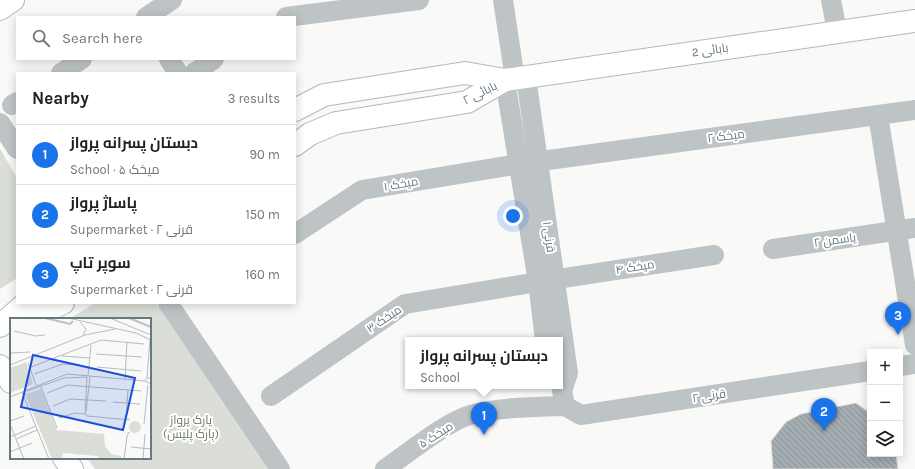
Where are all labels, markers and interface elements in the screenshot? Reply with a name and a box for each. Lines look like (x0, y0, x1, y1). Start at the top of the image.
search box (16, 16, 296, 60)
icon: search (30, 27, 52, 49)
text: Search here (62, 29, 143, 47)
street label: بابائی 2 (691, 40, 729, 60)
street label: بابائی ۲ (461, 78, 499, 108)
text: Nearby (32, 88, 89, 108)
text: 3 results (228, 91, 280, 106)
street label: میخک ۲ (706, 126, 746, 146)
text: دبستان پسرانه پرواز (70, 134, 198, 152)
text: 1 (43, 147, 47, 162)
text: 90 m (249, 147, 280, 162)
text: School · میخک ۵ (70, 162, 160, 177)
street label: میخک ۱ (383, 174, 419, 194)
text: پاساژ پرواز (70, 194, 137, 212)
your location (503, 206, 523, 226)
text: 2 (41, 207, 49, 222)
text: 150 m (245, 207, 280, 222)
street label: قرنی ۱ (540, 221, 558, 253)
text: Supermarket · قرنی ۲ (70, 222, 193, 237)
street label: یاسمن ۲ (813, 230, 858, 250)
text: سوپر تاپ (70, 254, 131, 272)
street label: میخک ۴ (615, 257, 655, 277)
text: 3 (41, 267, 49, 282)
text: 160 m (245, 267, 280, 282)
text: Supermarket · قرنی ۲ (70, 282, 193, 297)
street label: میخک ۳ (364, 302, 404, 336)
pin: 3 (885, 302, 911, 335)
inset map (10, 318, 151, 459)
popup (405, 337, 563, 389)
text: دبستان پسرانه پرواز (420, 347, 548, 365)
map controls (867, 349, 903, 457)
button: + (867, 349, 903, 385)
text: School (420, 370, 460, 385)
button: − (867, 385, 903, 421)
street label: قرنی ۲ (691, 386, 727, 406)
pin: 2 (811, 398, 837, 431)
pin: 1 (471, 402, 497, 435)
park label: پارک پرواز (پارک پلیس) (163, 413, 219, 443)
street label: میخک ۵ (416, 419, 456, 451)
button: layers (867, 421, 903, 457)

